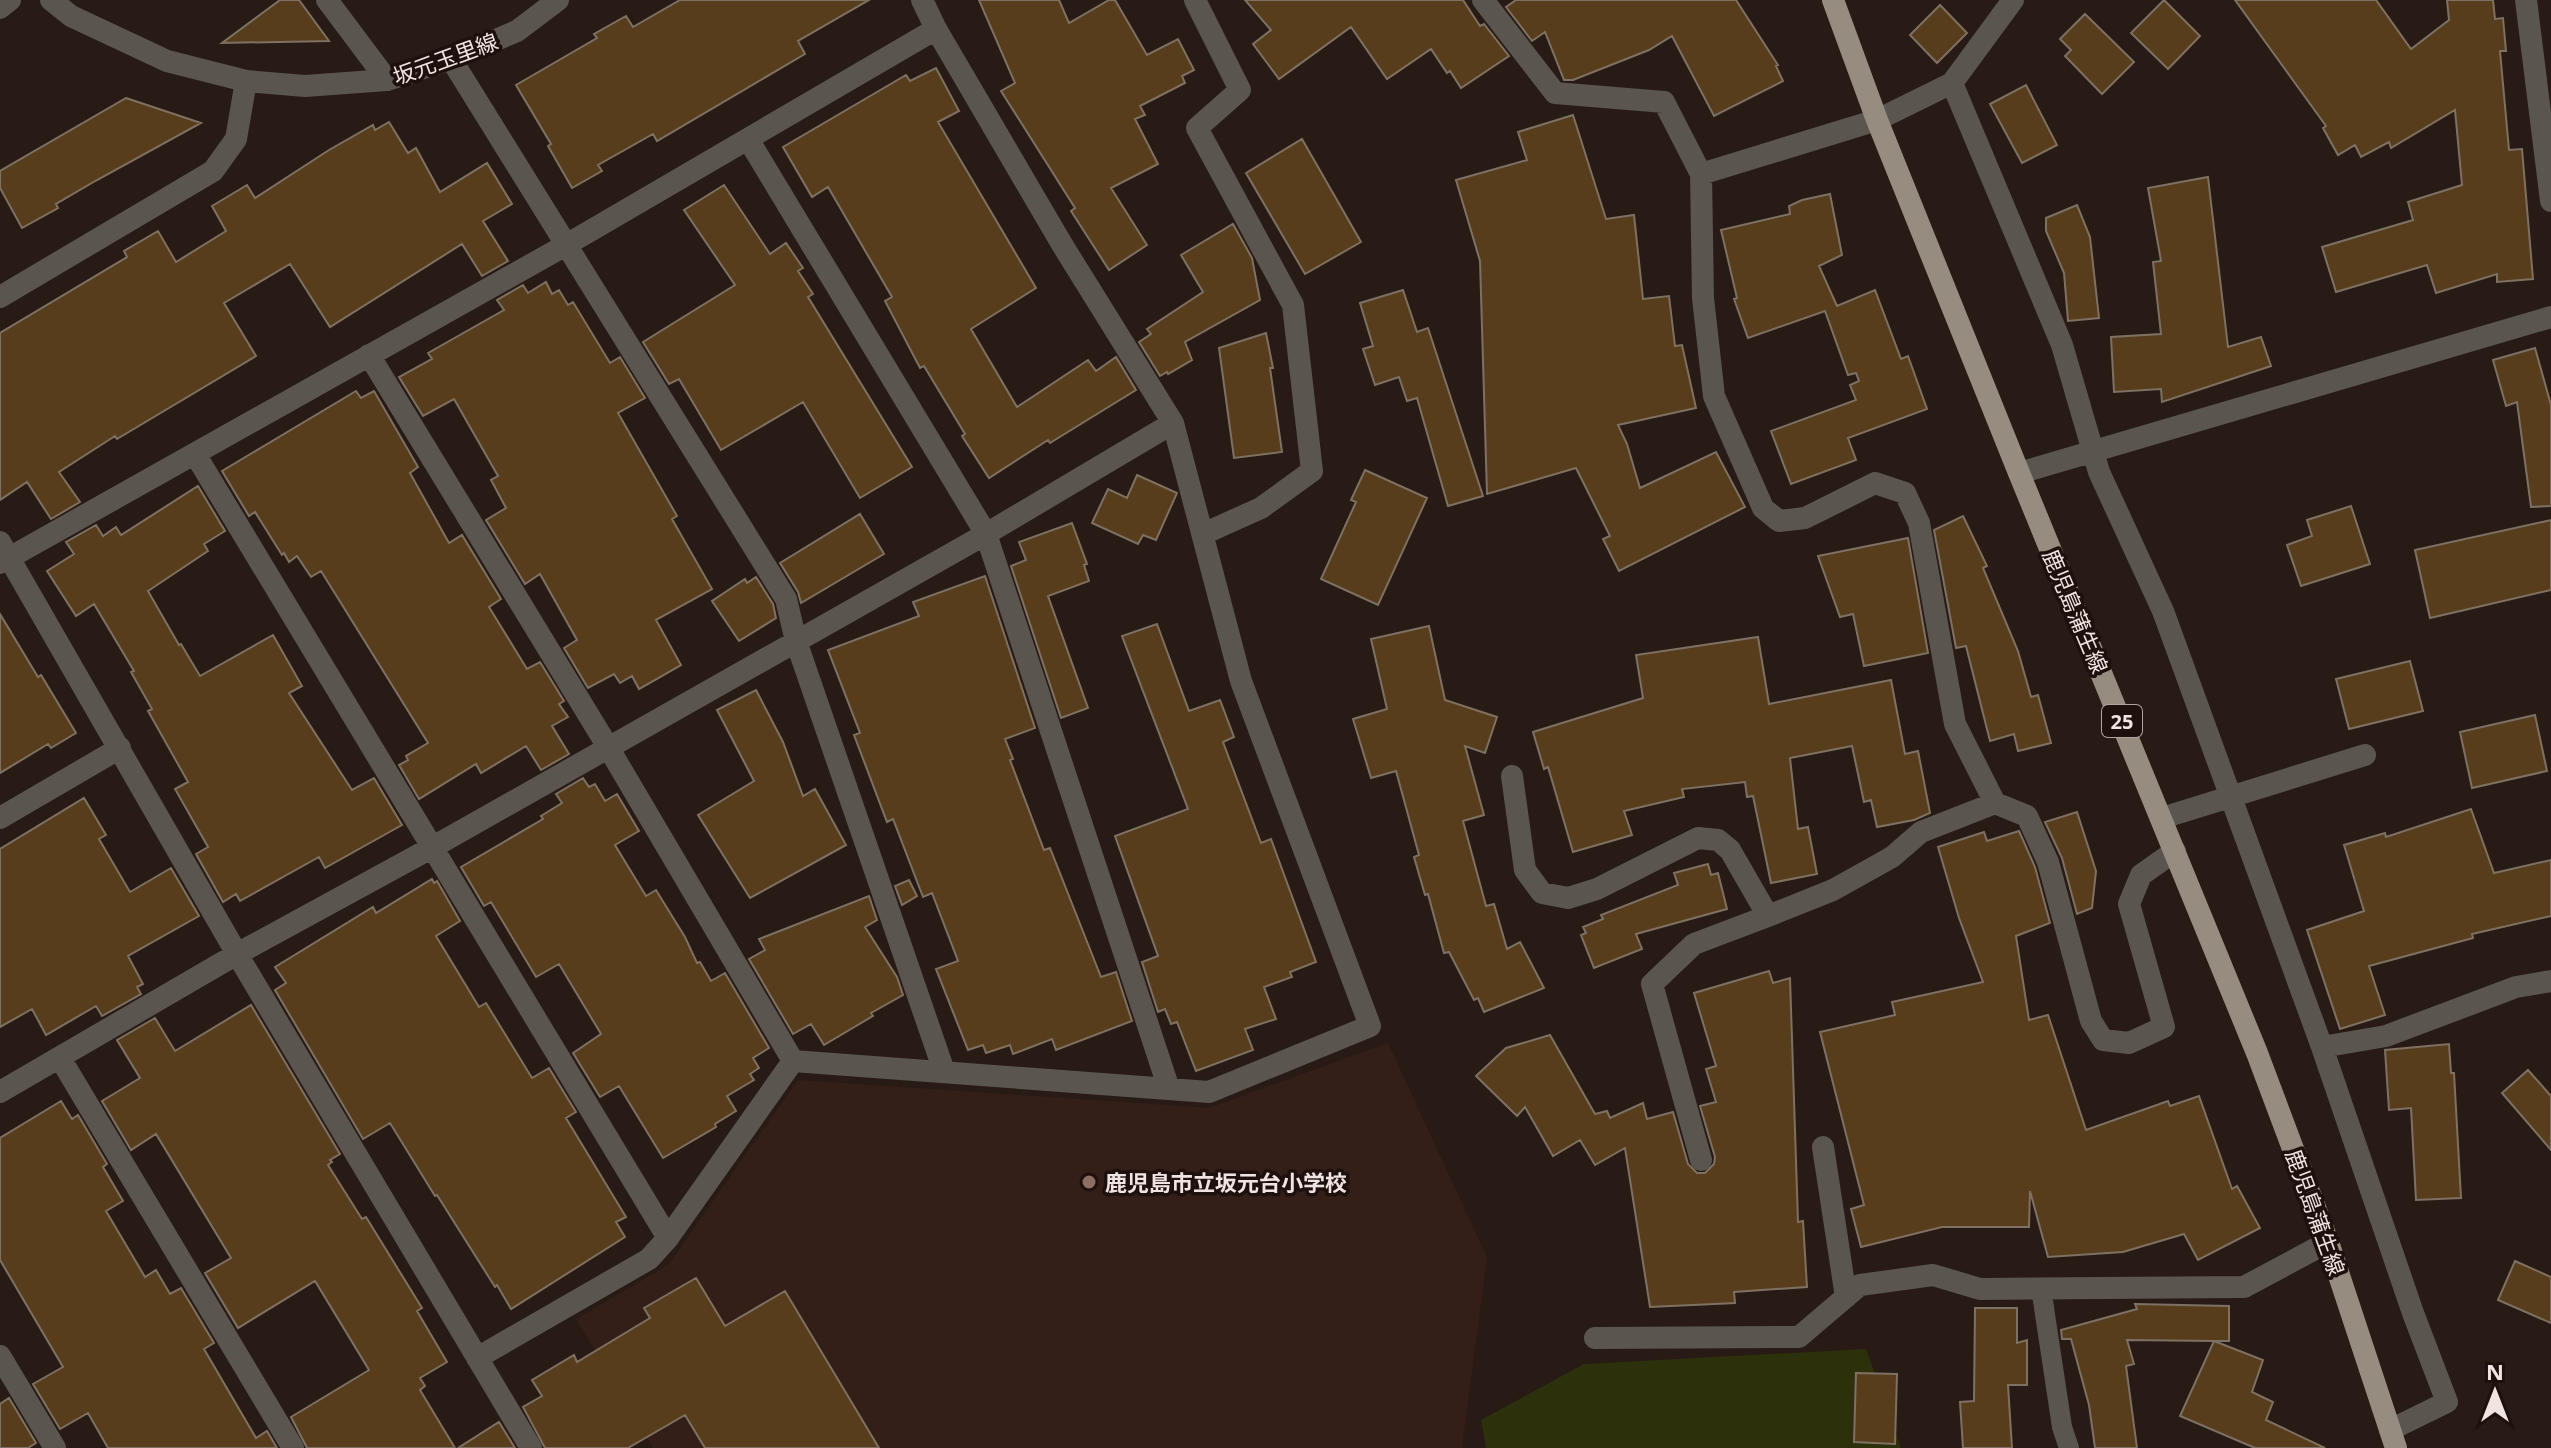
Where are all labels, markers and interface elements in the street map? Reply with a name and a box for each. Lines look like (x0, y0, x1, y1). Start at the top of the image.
street label: 坂元玉里線 (388, 25, 502, 91)
street label: 鹿児島蒲生線 (2036, 544, 2116, 678)
road number: 25 (2102, 705, 2142, 737)
street label: 鹿児島蒲生線 (2279, 1145, 2353, 1279)
place label: 鹿児島市立坂元台小学校 (1105, 1167, 1347, 1197)
marker: 鹿児島市立坂元台小学校 (1080, 1173, 1098, 1191)
north arrow (2455, 1352, 2535, 1432)
text: N (2486, 1356, 2504, 1386)

